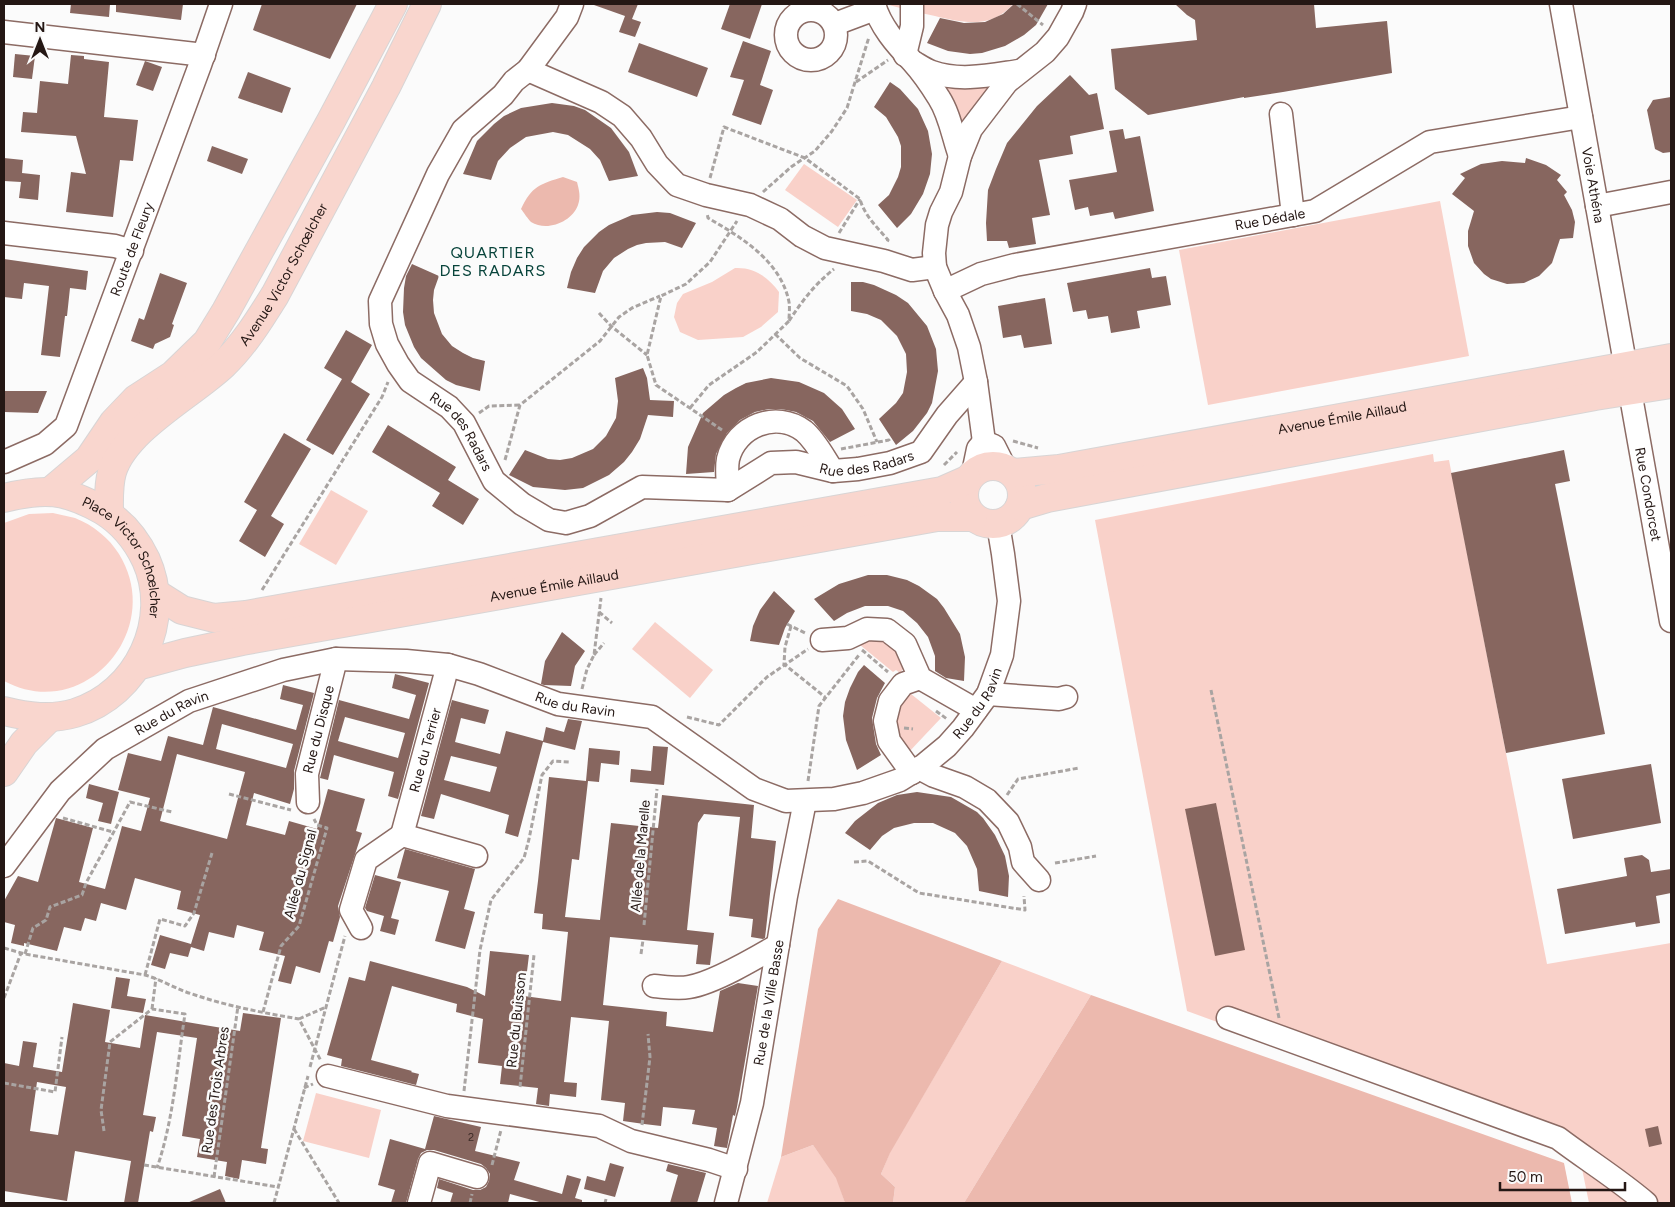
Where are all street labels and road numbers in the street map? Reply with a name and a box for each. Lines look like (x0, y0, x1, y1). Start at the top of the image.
street label: Voie Athéna (1578, 146, 1608, 225)
street label: Route de Fleury (107, 200, 157, 299)
street label: Avenue Victor Schœlcher (236, 200, 332, 349)
street label: Rue Dédale (1234, 205, 1307, 234)
street label: Rue des Radars (426, 389, 495, 474)
street label: Avenue Émile Aillaud (1277, 398, 1408, 438)
street label: Rue Condorcet (1631, 446, 1665, 543)
street label: Rue des Radars (818, 447, 916, 480)
street label: Place Victor Schœlcher (79, 493, 163, 619)
street label: Avenue Émile Aillaud (488, 566, 620, 606)
street label: Rue du Ravin (949, 665, 1006, 743)
street label: Rue du Disque (299, 683, 338, 775)
street label: Rue du Ravin (132, 687, 211, 739)
street label: Rue du Ravin (533, 688, 616, 721)
street label: Rue du Terrier (406, 706, 445, 794)
street label: Allée de la Marelle (627, 799, 654, 913)
street label: Allée du Signal (280, 828, 321, 921)
street label: Rue de la Ville Basse (750, 938, 788, 1067)
street label: Rue du Buisson (503, 971, 530, 1069)
street label: Rue des Trois Arbres (198, 1026, 233, 1155)

